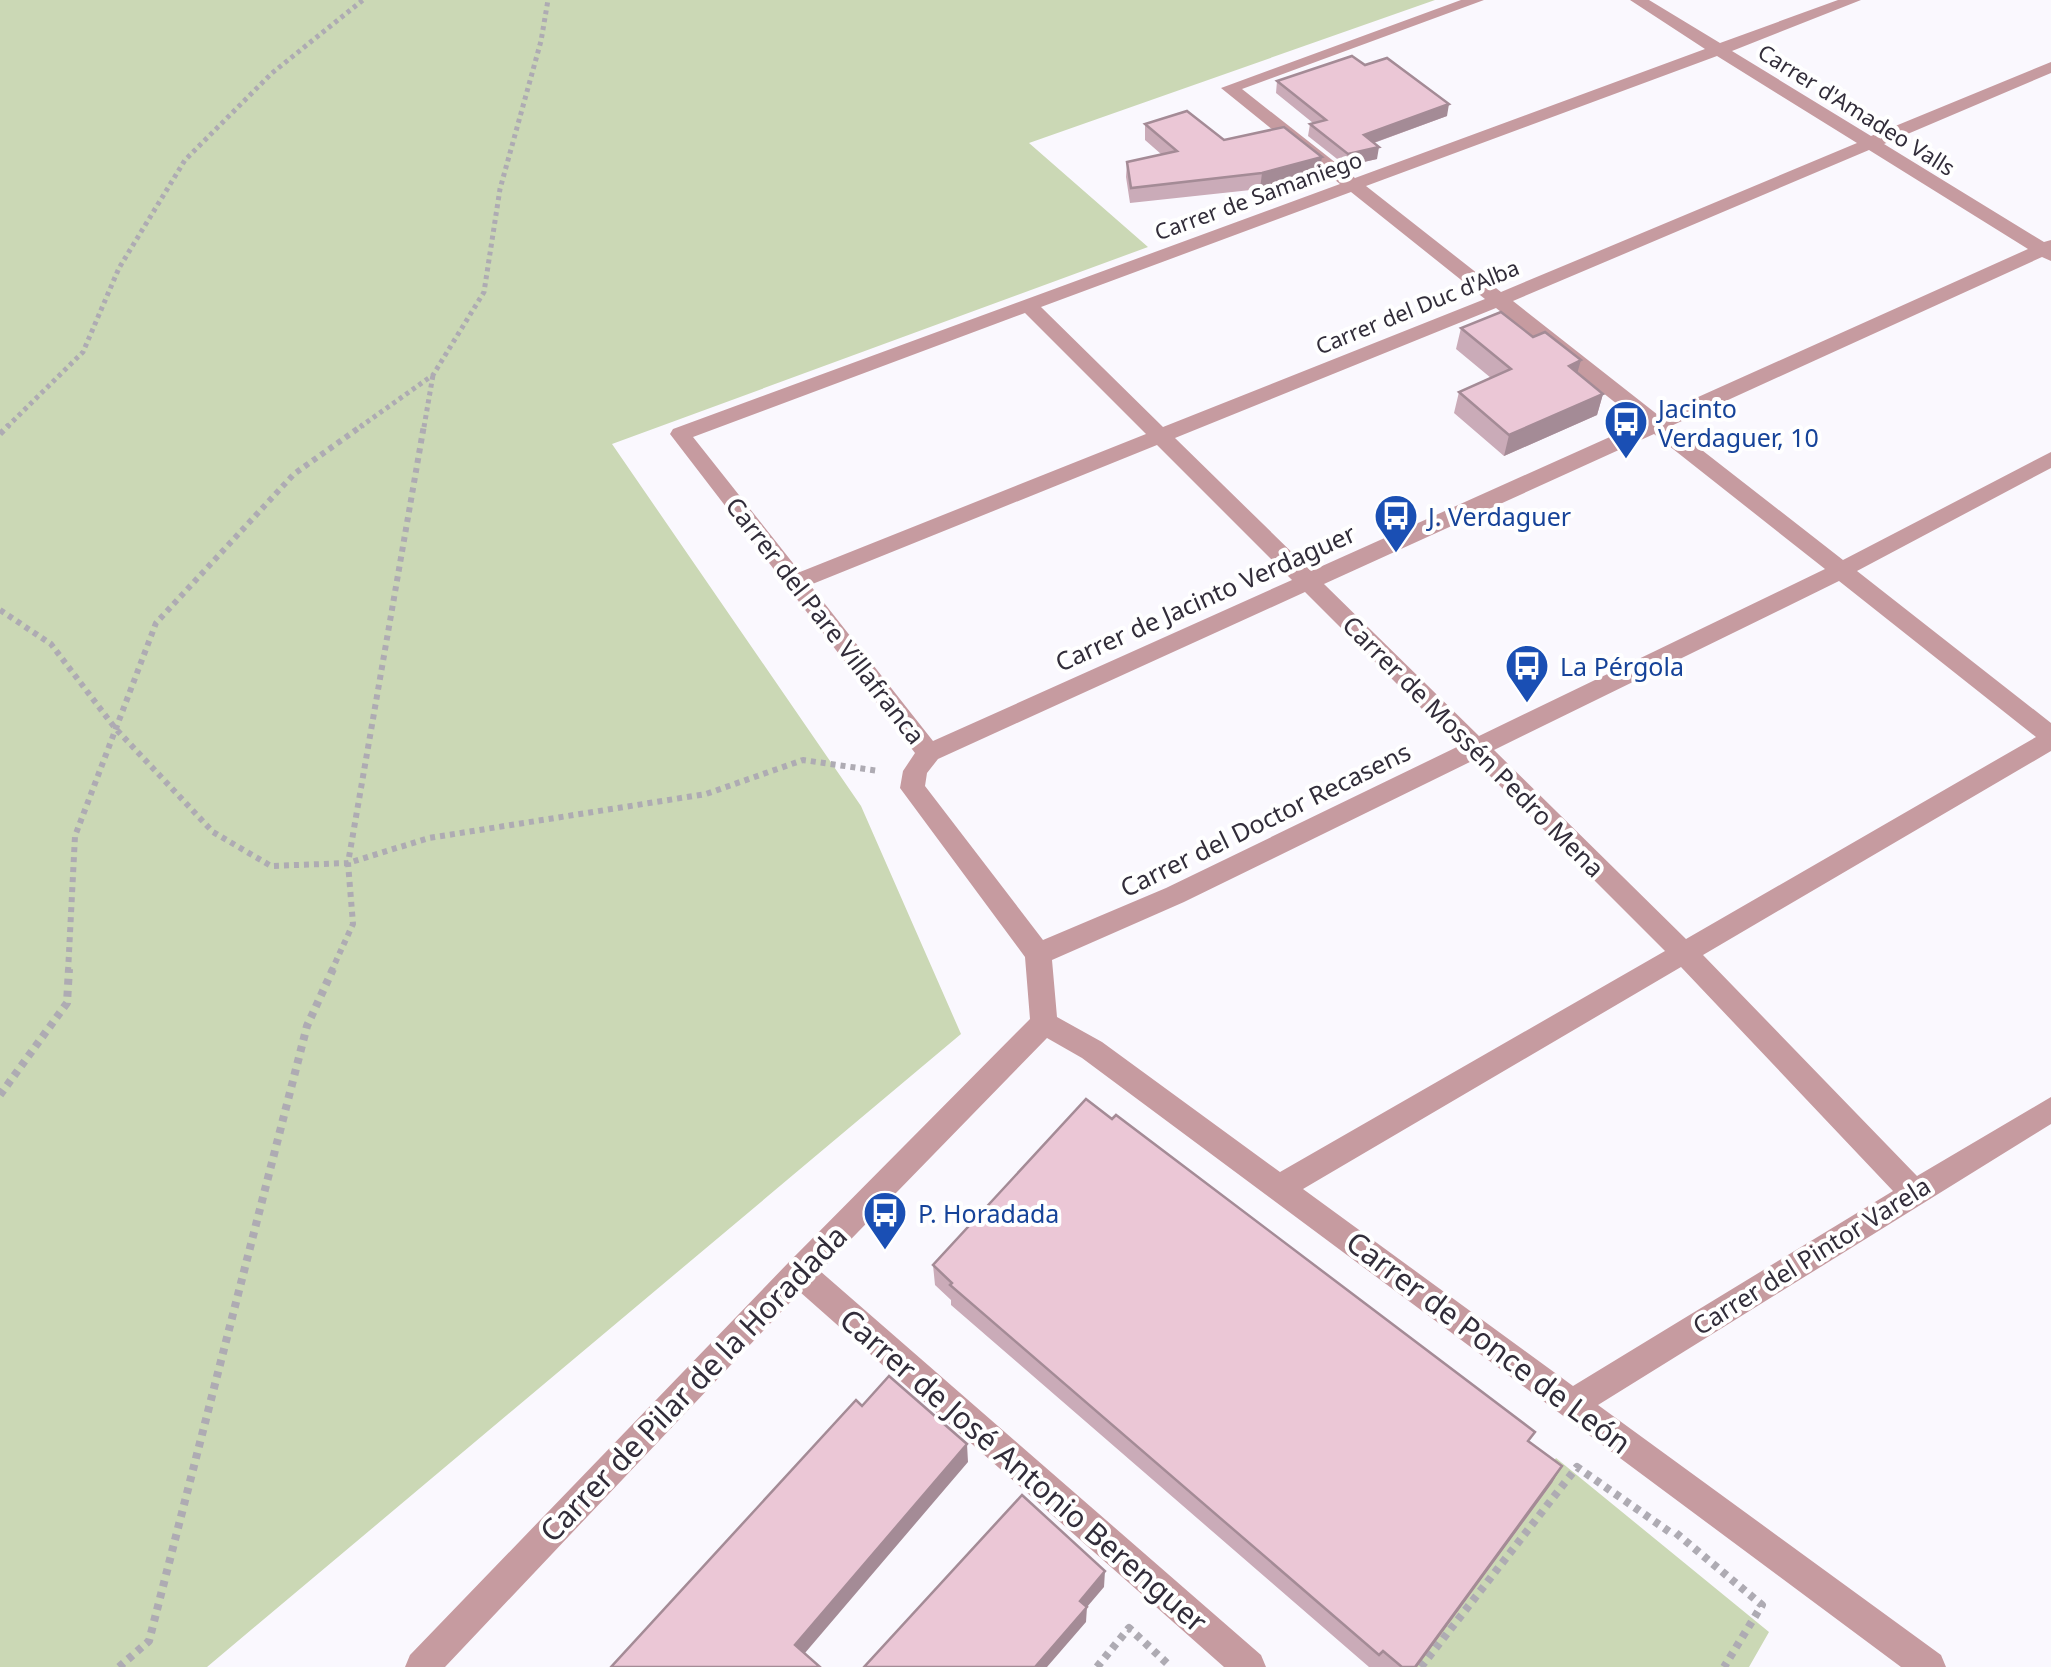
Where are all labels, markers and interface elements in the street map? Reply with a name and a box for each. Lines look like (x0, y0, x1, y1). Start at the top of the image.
street label: Carrer d'Amadeo Valls (1753, 36, 1961, 182)
street label: Carrer de Samaniego (1150, 144, 1366, 246)
street label: Carrer del Duc d'Alba (1311, 251, 1523, 361)
place label: Jacinto Verdaguer, 10 (1656, 391, 1819, 454)
bus stop icon: Jacinto Verdaguer, 10 (1603, 399, 1649, 460)
street label: Carrer del Pare Villafranca (719, 489, 933, 751)
bus stop icon: J. Verdaguer (1373, 493, 1419, 554)
place label: J. Verdaguer (1426, 499, 1571, 533)
street label: Carrer de Jacinto Verdaguer (1049, 515, 1361, 679)
street label: Carrer de Mossén Pedro Mena (1336, 608, 1612, 884)
bus stop icon: La Pérgola (1504, 643, 1550, 704)
place label: La Pérgola (1560, 649, 1684, 683)
street label: Carrer del Doctor Recasens (1114, 734, 1416, 904)
street label: Carrer del Pintor Varela (1686, 1168, 1936, 1342)
bus stop icon: P. Horadada (862, 1190, 908, 1251)
place label: P. Horadada (918, 1196, 1059, 1230)
street label: Carrer de Pilar de la Horadada (530, 1216, 856, 1550)
street label: Carrer de Ponce de León (1338, 1221, 1640, 1463)
street label: Carrer de José Antonio Berenguer (831, 1299, 1217, 1641)

